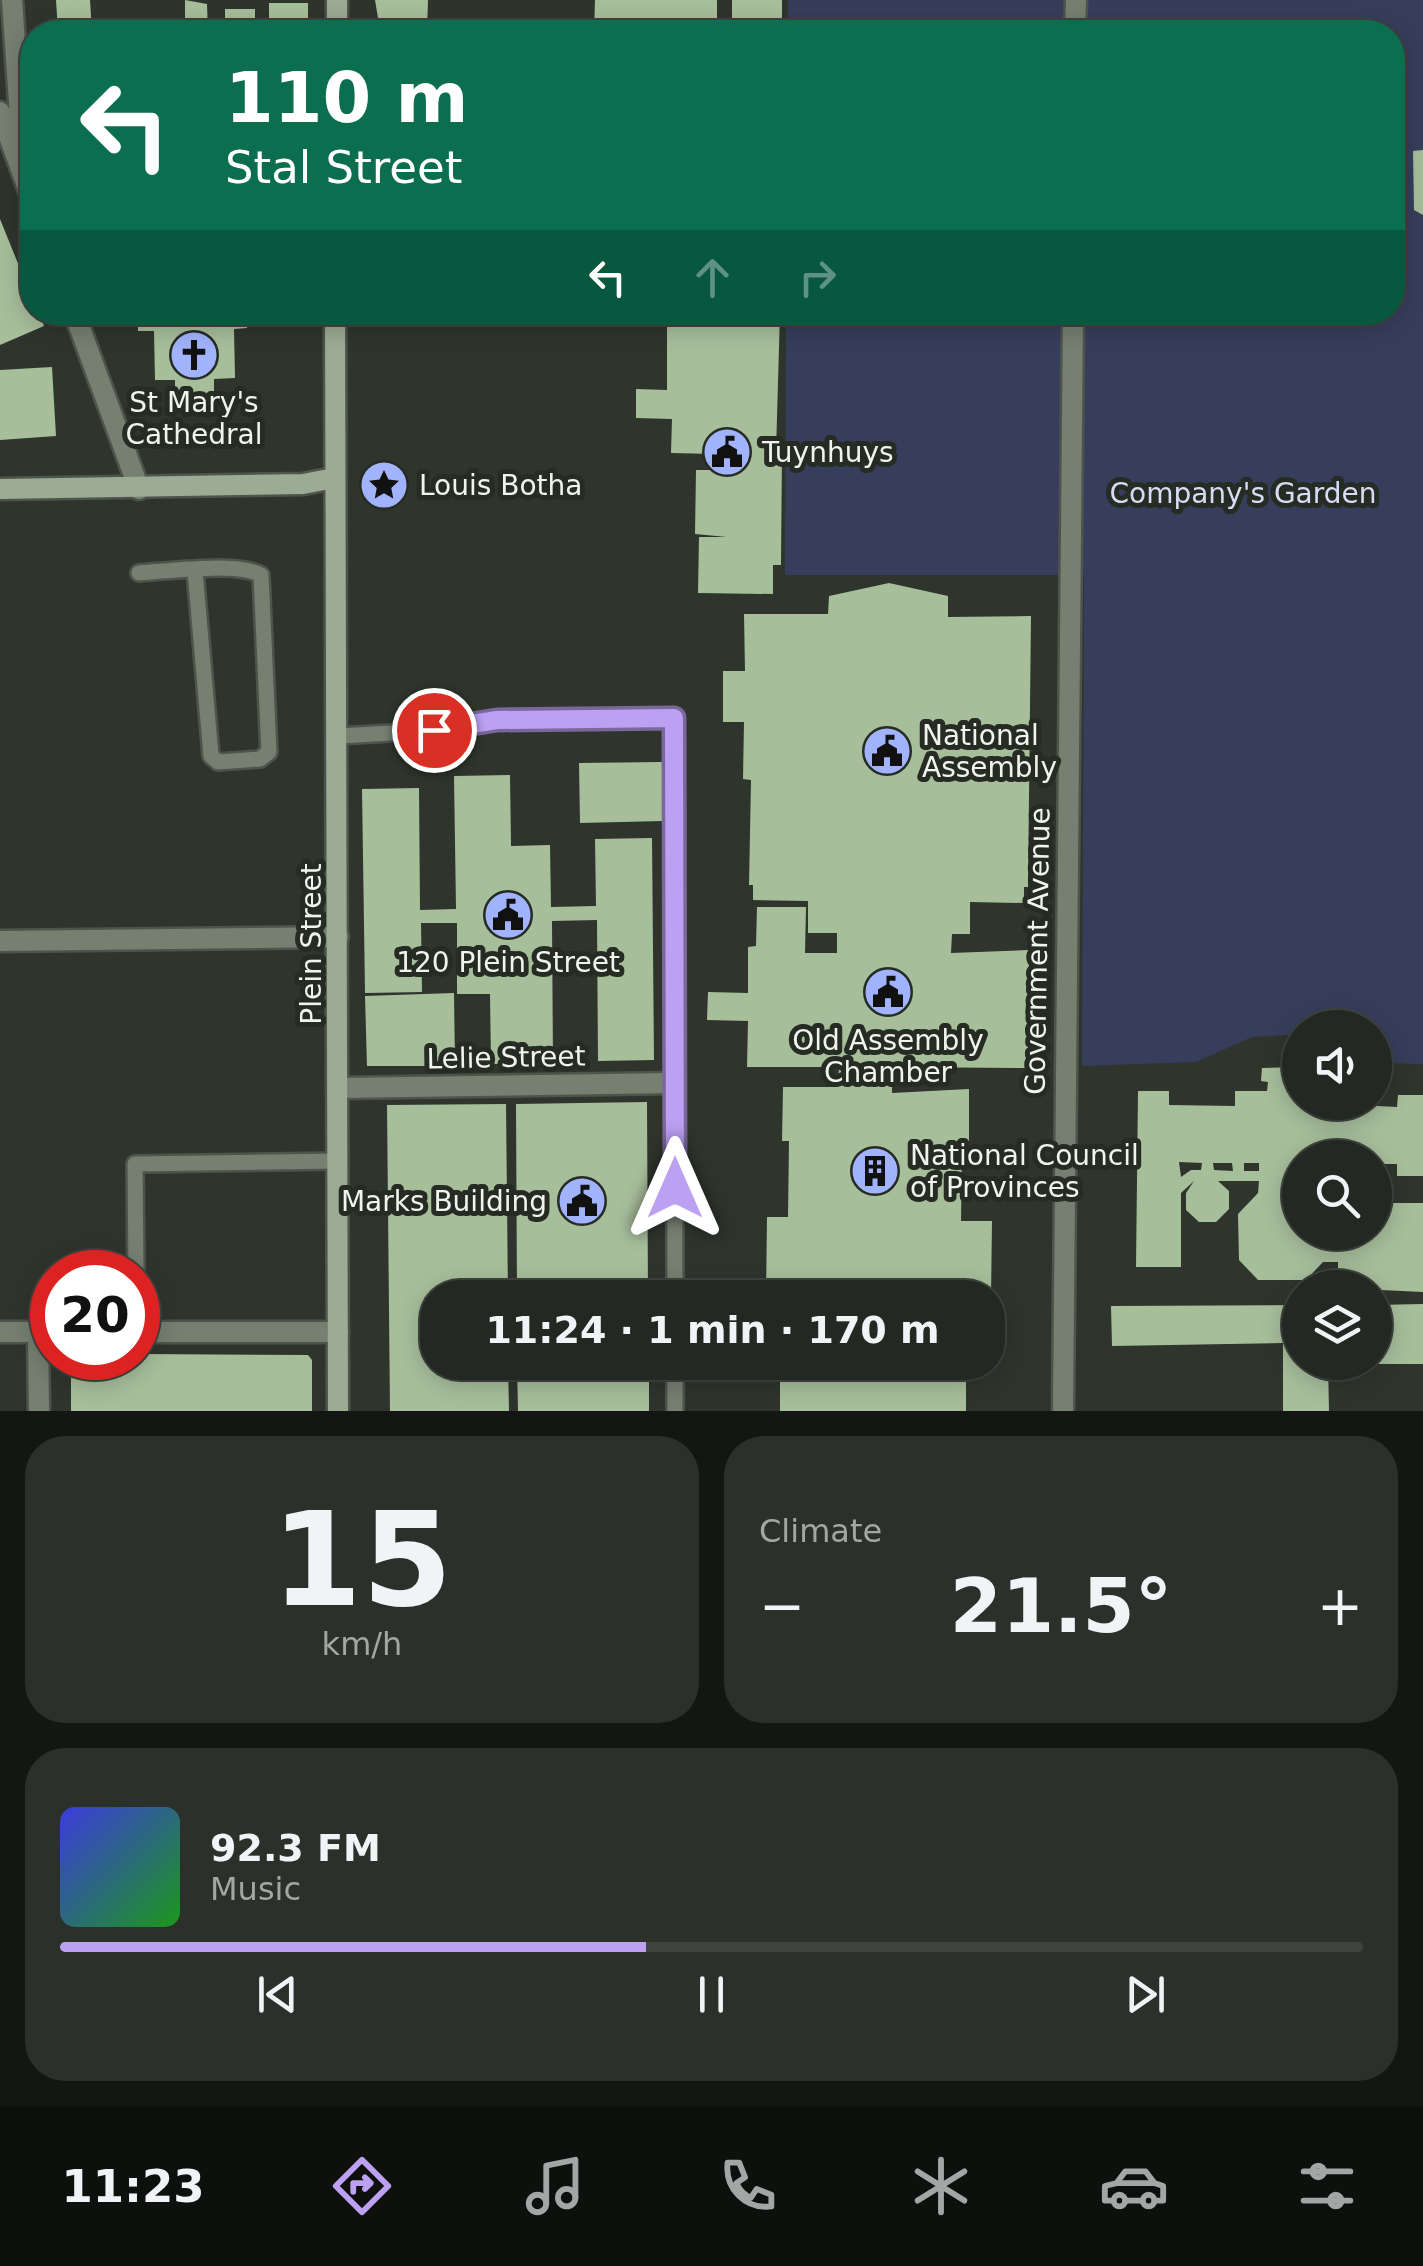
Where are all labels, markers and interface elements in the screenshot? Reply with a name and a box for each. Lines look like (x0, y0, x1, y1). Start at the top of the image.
text: 110 m (225, 57, 468, 139)
icon: left (60, 60, 190, 190)
text: Stal Street (225, 141, 462, 194)
icon: left (580, 250, 635, 305)
icon: ahead (685, 250, 740, 305)
icon: right (790, 250, 845, 305)
church icon: St Mary's Cathedral (168, 329, 220, 381)
place label: St Mary's Cathedral (126, 386, 262, 451)
public building icon: Tuynhuys (701, 426, 753, 478)
place label: Tuynhuys (761, 436, 894, 469)
place icon: Louis Botha (358, 459, 410, 511)
place label: Louis Botha (419, 469, 582, 502)
park label: Company's Garden (1109, 477, 1377, 510)
pin (392, 688, 477, 773)
icon: arrive (407, 703, 462, 758)
place label: National Assembly (922, 719, 1057, 784)
public building icon: National Assembly (861, 725, 913, 777)
street label: Government Avenue (1018, 807, 1057, 1095)
street label: Plein Street (295, 863, 328, 1025)
public building icon: 120 Plein Street (482, 889, 534, 941)
place label: 120 Plein Street (396, 946, 620, 979)
public building icon: Old Assembly Chamber (862, 966, 914, 1018)
map controls (1282, 1010, 1392, 1380)
button: sound (1282, 1010, 1392, 1120)
place label: Old Assembly Chamber (792, 1024, 984, 1089)
street label: Lelie Street (426, 1040, 586, 1075)
position arrow (623, 1136, 727, 1240)
place label: National Council of Provinces (910, 1139, 1139, 1204)
button: search (1282, 1140, 1392, 1250)
building icon: National Council of Provinces (849, 1145, 901, 1197)
public building icon: Marks Building (556, 1175, 608, 1227)
place label: Marks Building (341, 1185, 547, 1218)
speed limit sign: 20 (30, 1250, 160, 1380)
button: layers (1282, 1270, 1392, 1380)
text: 11:24 · 1 min · 170 m (485, 1308, 940, 1352)
text: 15 (272, 1484, 452, 1636)
text: Climate (759, 1512, 882, 1550)
text: 21.5° (950, 1562, 1172, 1650)
text: − (759, 1574, 805, 1638)
text: + (1317, 1574, 1363, 1638)
text: km/h (322, 1625, 402, 1663)
text: 92.3 FM (210, 1826, 381, 1870)
text: Music (210, 1870, 301, 1908)
icon: previous (250, 1967, 305, 2022)
icon: pause (684, 1967, 739, 2022)
icon: next (1118, 1967, 1173, 2022)
icon: directions (327, 2151, 397, 2221)
icon: music (520, 2151, 590, 2221)
icon: phone (713, 2151, 783, 2221)
icon: climate (906, 2151, 976, 2221)
icon: car (1099, 2151, 1169, 2221)
icon: filters (1292, 2151, 1362, 2221)
text: 11:23 (61, 2160, 205, 2213)

